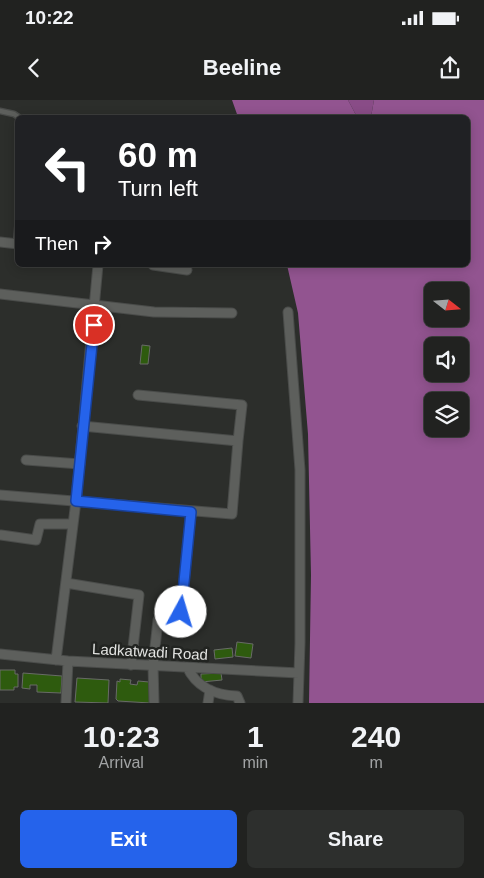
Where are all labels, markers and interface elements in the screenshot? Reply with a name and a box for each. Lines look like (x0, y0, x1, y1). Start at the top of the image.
text: 10:22 (25, 7, 74, 28)
icon: back (20, 54, 48, 82)
icon: share (436, 54, 464, 82)
text: Beeline (203, 55, 281, 80)
icon: left (35, 135, 100, 200)
text: 60 m (118, 135, 198, 174)
text: Turn left (118, 176, 198, 201)
icon: right (88, 230, 116, 258)
text: Then (35, 233, 78, 254)
north arrow (424, 282, 469, 328)
map controls (424, 282, 469, 437)
pin (73, 304, 115, 346)
icon: arrive (80, 311, 108, 339)
button: sound (424, 337, 469, 382)
button: layers (424, 392, 469, 437)
position arrow (154, 585, 206, 637)
street label: Ladkatwadi Road (92, 640, 208, 663)
text: 10:23 (83, 720, 160, 753)
text: 1 (247, 720, 264, 753)
text: 240 (351, 720, 401, 753)
text: Arrival (99, 754, 144, 771)
text: min (242, 754, 268, 771)
text: m (369, 754, 383, 771)
button: Exit (20, 810, 237, 868)
button: Share (247, 810, 464, 868)

